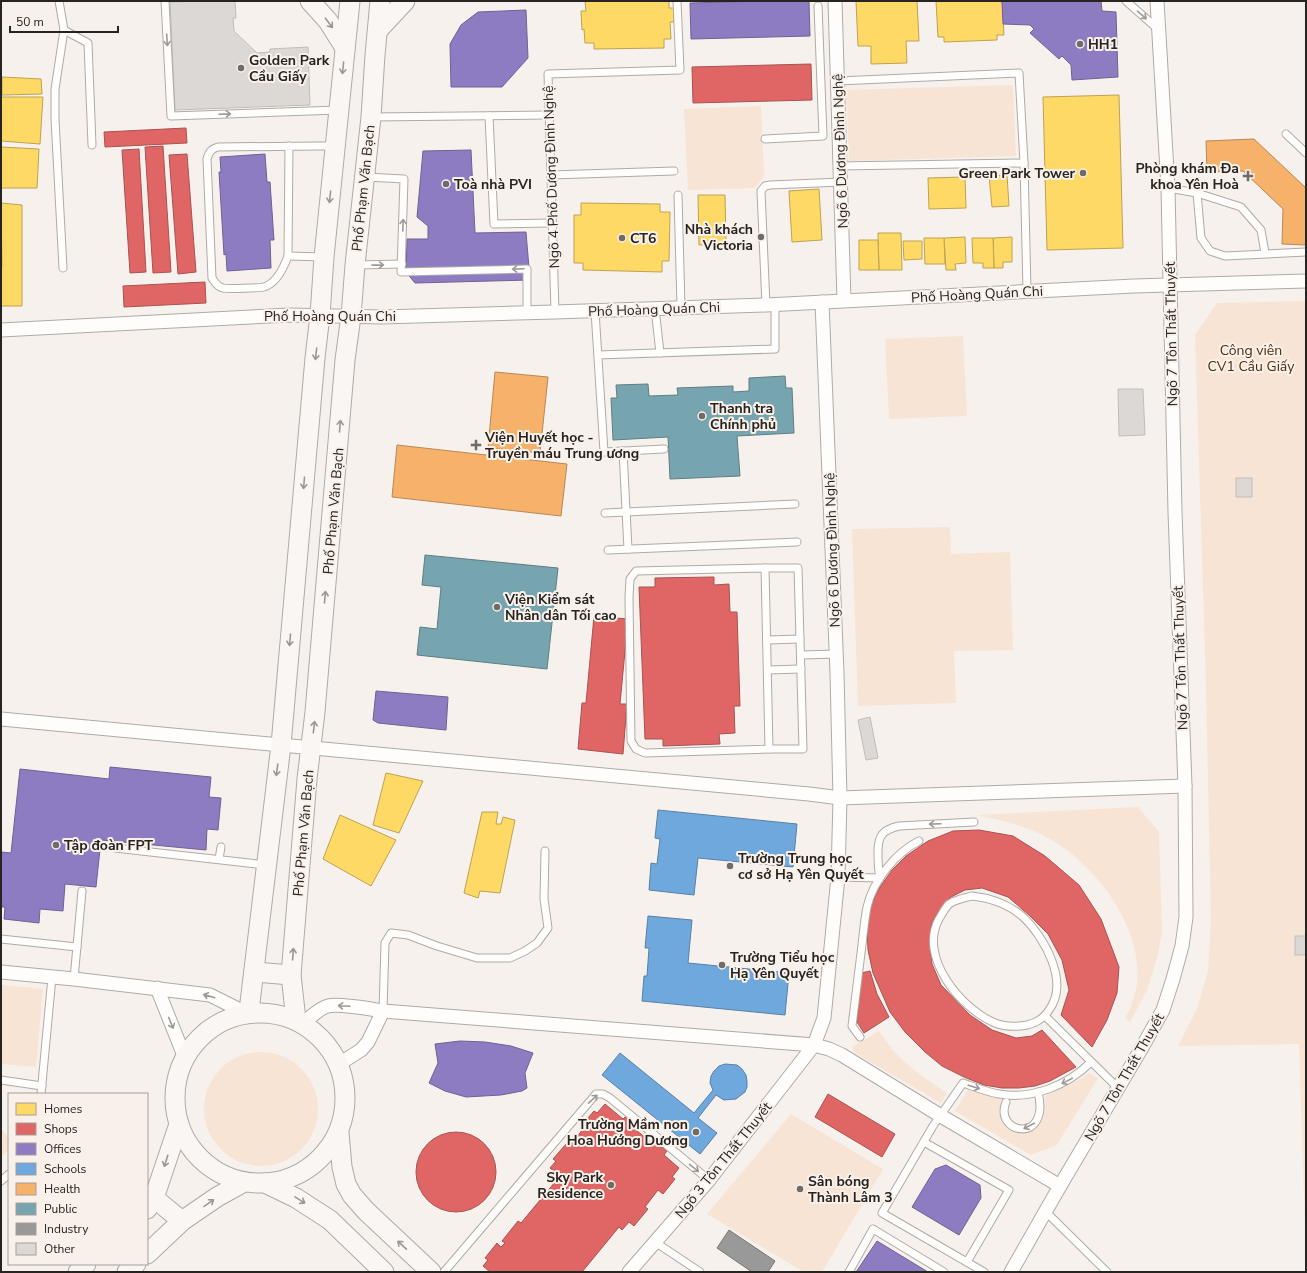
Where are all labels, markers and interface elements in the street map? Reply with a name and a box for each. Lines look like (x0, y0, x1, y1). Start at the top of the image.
scale bar (10, 8, 118, 34)
one-way arrow (1137, 11, 1147, 20)
text: 50 m (16, 14, 44, 30)
one-way arrow (325, 18, 333, 29)
one-way arrow (163, 33, 171, 46)
place label: HH1 (1088, 35, 1118, 54)
marker: HH1 (1075, 39, 1085, 49)
place label: Golden Park Cầu Giấy (249, 51, 330, 86)
one-way arrow (339, 61, 347, 74)
marker: Golden Park Cầu Giấy (236, 63, 246, 73)
street label: Ngõ 6 Dương Đình Nghệ (828, 73, 853, 229)
street label: Ngõ 4 Phố Dương Đình Nghệ (539, 85, 564, 269)
one-way arrow (218, 110, 231, 118)
street label: Phố Phạm Văn Bạch (347, 124, 380, 252)
place label: Phòng khám Đa khoa Yên Hoà (1135, 159, 1239, 194)
place label: Green Park Tower (959, 164, 1076, 183)
marker: Green Park Tower (1078, 168, 1088, 178)
marker: Phòng khám Đa khoa Yên Hoà (1242, 170, 1254, 182)
place label: Toà nhà PVI (454, 175, 532, 194)
marker: Toà nhà PVI (441, 179, 451, 189)
one-way arrow (326, 190, 334, 203)
one-way arrow (399, 219, 407, 232)
place label: Nhà khách Victoria (685, 220, 753, 255)
place label: CT6 (630, 229, 656, 248)
marker: Nhà khách Victoria (756, 232, 766, 242)
marker: CT6 (617, 233, 627, 243)
one-way arrow (371, 261, 384, 269)
street label: Ngõ 7 Tôn Thất Thuyết (1161, 261, 1182, 406)
one-way arrow (512, 265, 525, 273)
street label: Phố Hoàng Quán Chi (911, 282, 1043, 307)
street label: Phố Hoàng Quán Chi (588, 298, 720, 321)
street label: Phố Hoàng Quán Chi (264, 307, 396, 326)
park label: Công viên CV1 Cầu Giấy (1208, 341, 1295, 376)
one-way arrow (312, 347, 319, 360)
place label: Thanh tra Chính phủ (710, 399, 776, 434)
marker: Thanh tra Chính phủ (697, 411, 707, 421)
one-way arrow (336, 420, 343, 433)
place label: Viện Huyết học - Truyền máu Trung ương (484, 428, 639, 463)
marker: Viện Huyết học - Truyền máu Trung ương (470, 439, 482, 451)
street label: Phố Phạm Văn Bạch (318, 447, 349, 575)
street label: Ngõ 6 Dương Đình Nghệ (820, 472, 845, 628)
one-way arrow (300, 476, 308, 489)
street label: Ngõ 7 Tôn Thất Thuyết (1168, 585, 1193, 731)
place label: Viện Kiểm sát Nhân dân Tối cao (504, 590, 617, 625)
one-way arrow (322, 591, 329, 604)
marker: Viện Kiểm sát Nhân dân Tối cao (492, 602, 502, 612)
one-way arrow (286, 633, 294, 646)
one-way arrow (310, 721, 317, 734)
one-way arrow (273, 763, 281, 776)
street label: Phố Phạm Văn Bạch (288, 769, 319, 897)
one-way arrow (929, 820, 942, 828)
place label: Tập đoàn FPT (64, 836, 153, 855)
marker: Tập đoàn FPT (51, 840, 61, 850)
place label: Trường Trung học cơ sở Hạ Yên Quyết (738, 849, 864, 884)
marker: Trường Trung học cơ sở Hạ Yên Quyết (725, 861, 735, 871)
one-way arrow (289, 948, 297, 961)
place label: Trường Tiểu học Hạ Yên Quyết (730, 948, 835, 983)
marker: Trường Tiểu học Hạ Yên Quyết (717, 960, 727, 970)
one-way arrow (203, 992, 216, 999)
one-way arrow (338, 1002, 351, 1010)
street label: Ngõ 7 Tôn Thất Thuyết (1080, 1010, 1169, 1145)
one-way arrow (168, 1016, 176, 1028)
one-way arrow (1061, 1078, 1073, 1085)
one-way arrow (968, 1084, 981, 1091)
legend (8, 1093, 148, 1265)
one-way arrow (588, 1094, 597, 1104)
street label: Ngõ 3 Tôn Thất Thuyết (671, 1098, 776, 1222)
text: Homes (44, 1101, 82, 1117)
place label: Trường Mầm non Hoa Hướng Dương (567, 1115, 688, 1150)
text: Shops (44, 1121, 78, 1137)
one-way arrow (1023, 1123, 1035, 1130)
marker: Trường Mầm non Hoa Hướng Dương (691, 1127, 701, 1137)
text: Offices (44, 1141, 82, 1157)
one-way arrow (162, 1154, 169, 1167)
text: Schools (44, 1161, 87, 1177)
one-way arrow (689, 1163, 700, 1172)
place label: Sky Park Residence (537, 1168, 603, 1203)
place label: Sân bóng Thành Lâm 3 (808, 1172, 893, 1207)
marker: Sky Park Residence (606, 1180, 616, 1190)
text: Health (44, 1181, 80, 1197)
marker: Sân bóng Thành Lâm 3 (795, 1184, 805, 1194)
one-way arrow (294, 1197, 306, 1205)
one-way arrow (203, 1198, 214, 1207)
text: Public (44, 1201, 78, 1217)
text: Industry (44, 1221, 89, 1237)
one-way arrow (397, 1240, 407, 1250)
text: Other (44, 1241, 76, 1257)

